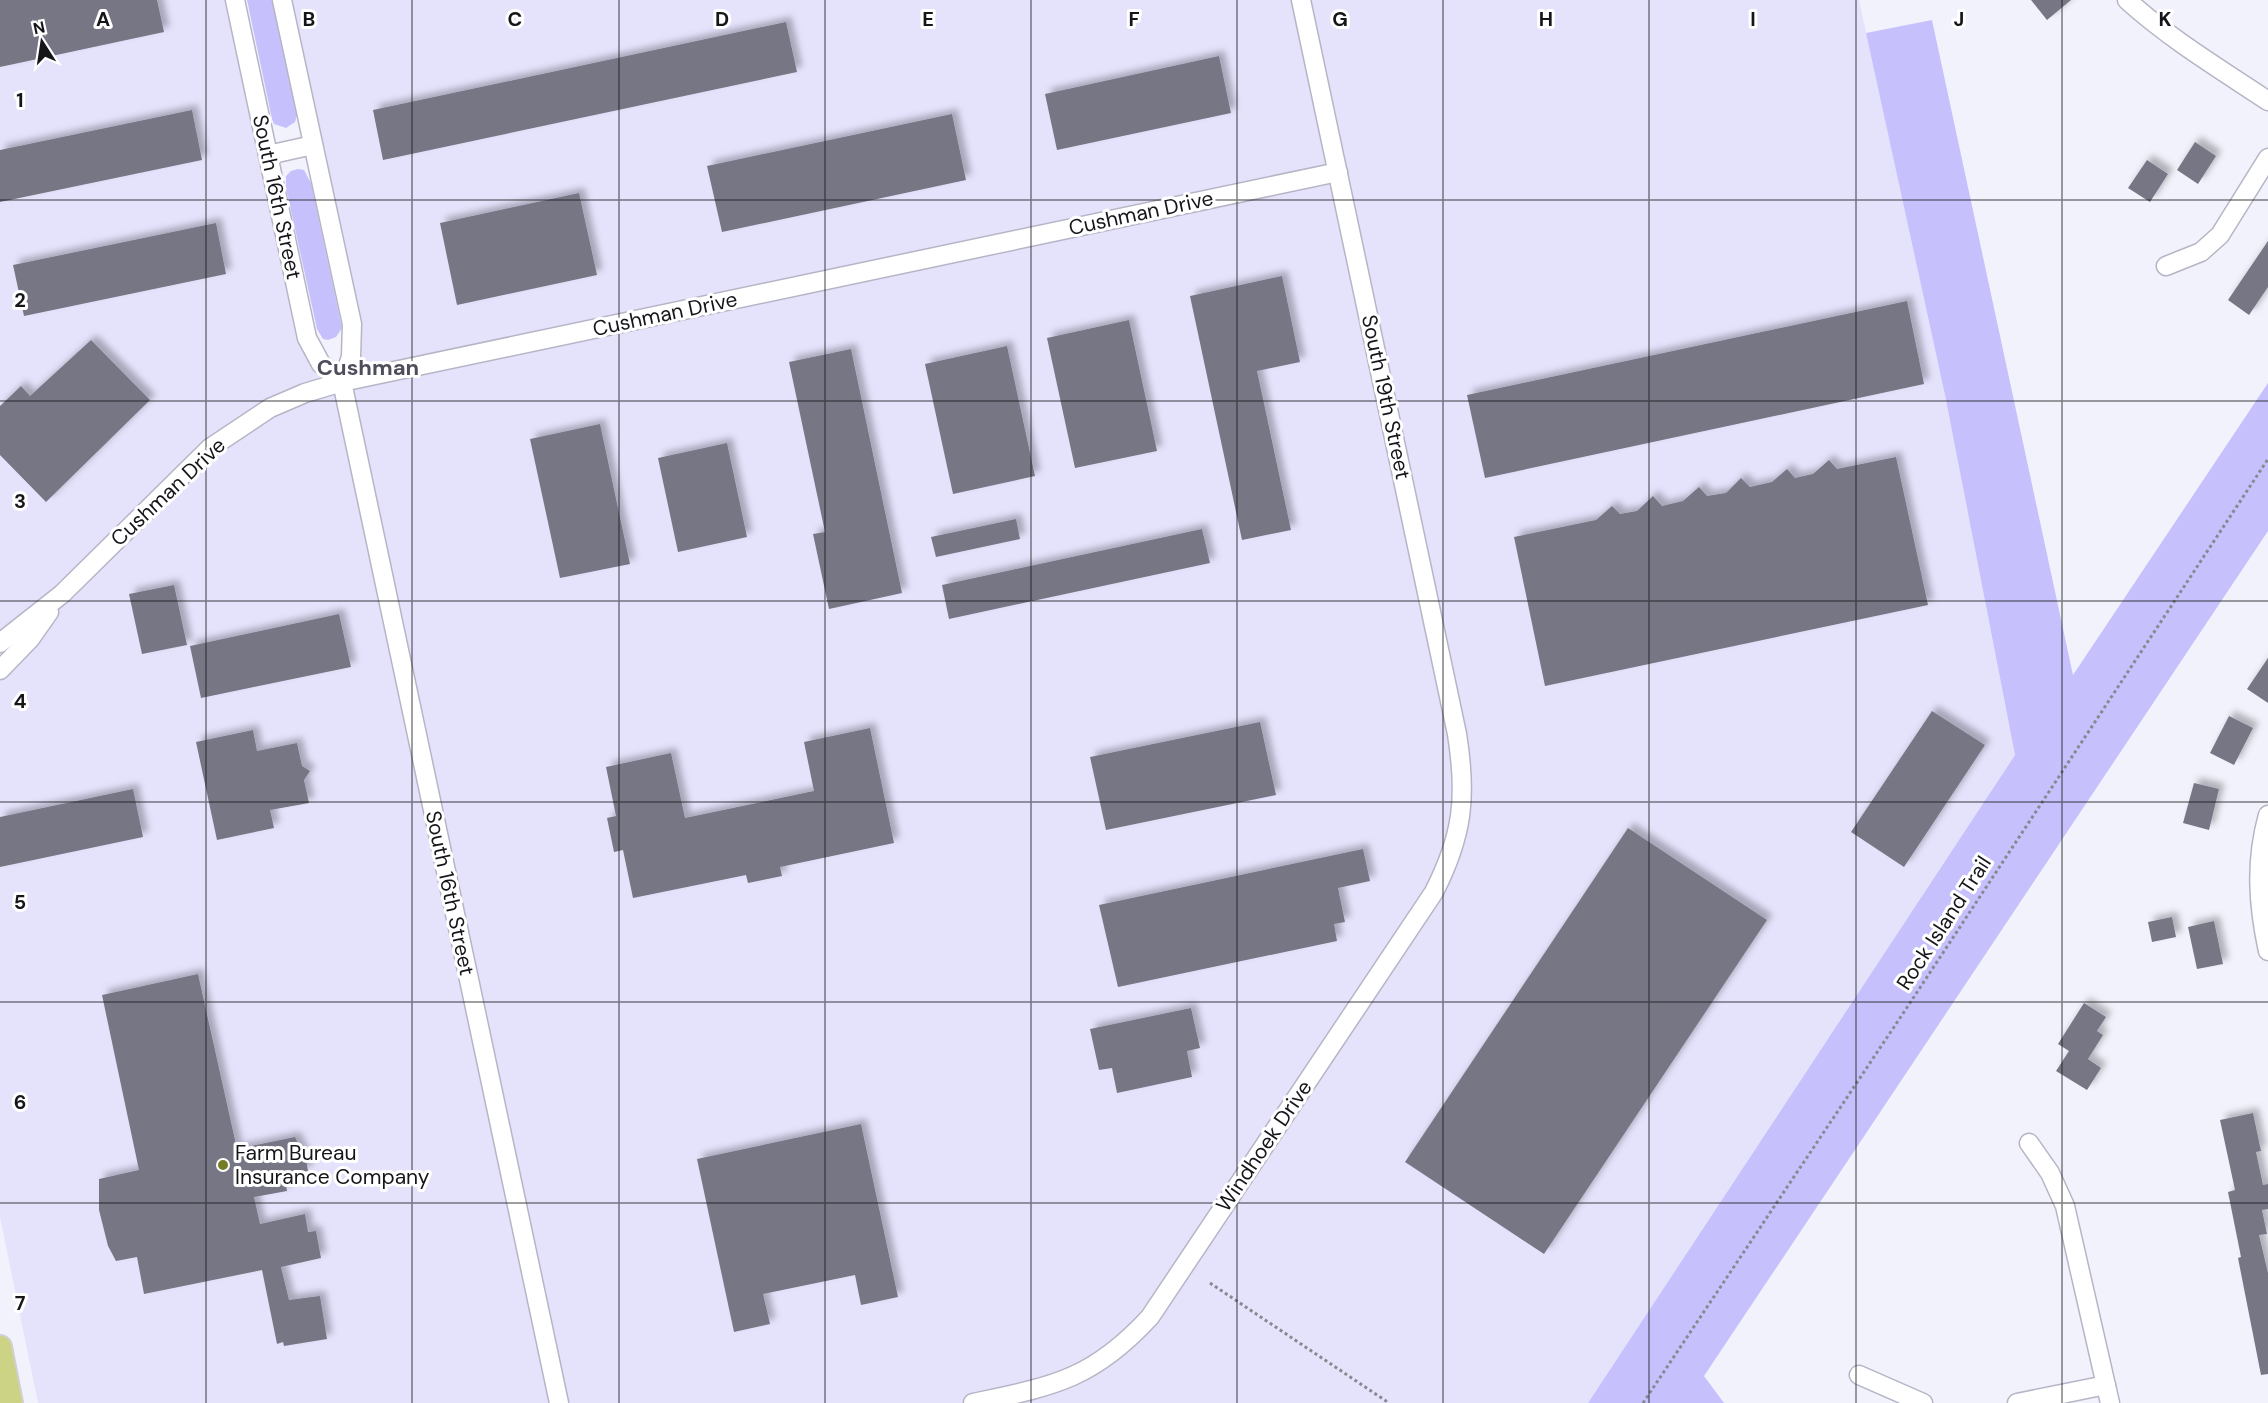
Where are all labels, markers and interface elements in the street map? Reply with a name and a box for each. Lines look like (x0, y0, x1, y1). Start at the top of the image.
text: A (96, 6, 110, 32)
text: B (303, 6, 315, 32)
text: C (508, 6, 522, 32)
text: D (715, 6, 729, 32)
text: E (922, 6, 934, 32)
text: F (1128, 6, 1140, 32)
text: G (1332, 6, 1348, 32)
text: H (1539, 6, 1553, 32)
text: I (1750, 6, 1756, 32)
text: J (1954, 6, 1964, 32)
text: K (2158, 6, 2172, 32)
north arrow (12, 12, 72, 72)
text: N (31, 16, 47, 39)
text: 1 (16, 87, 24, 113)
street label: South 16th Street (246, 112, 308, 282)
street label: Cushman Drive (1066, 184, 1216, 242)
street label: Cushman Drive (590, 285, 740, 343)
text: 2 (14, 287, 26, 313)
street label: South 19th Street (1355, 312, 1417, 482)
district label: Cushman (317, 353, 419, 382)
street label: Cushman Drive (105, 432, 231, 552)
text: 3 (14, 488, 26, 514)
text: 4 (14, 688, 27, 714)
street label: South 16th Street (419, 808, 481, 978)
street label: Rock Island Trail (1890, 851, 1998, 995)
text: 5 (14, 889, 26, 915)
street label: Windhoek Drive (1210, 1075, 1318, 1217)
text: 6 (14, 1089, 26, 1115)
place label: Farm Bureau Insurance Company (235, 1139, 430, 1191)
marker: Farm Bureau Insurance Company (216, 1158, 230, 1172)
text: 7 (15, 1290, 26, 1316)

